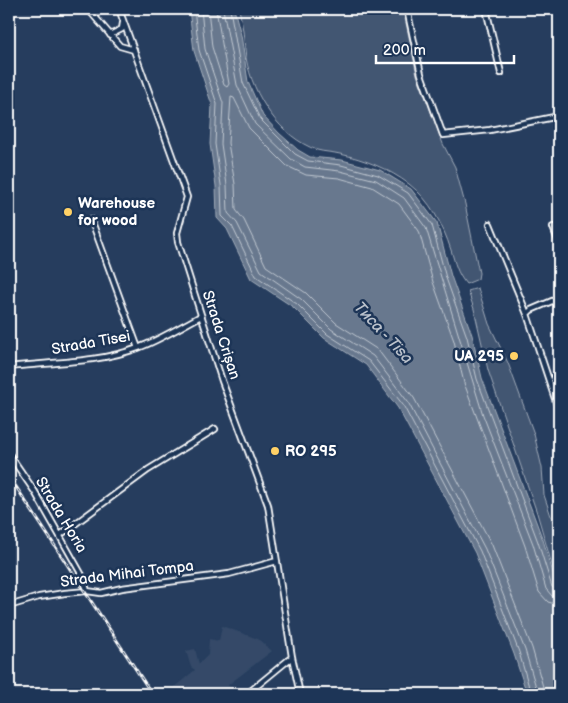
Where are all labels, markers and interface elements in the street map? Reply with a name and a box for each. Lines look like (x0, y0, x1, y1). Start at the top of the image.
scale bar (376, 32, 513, 64)
text: 200 m (383, 41, 426, 60)
place label: Warehouse for wood (78, 194, 155, 230)
marker: Warehouse for wood (62, 206, 74, 218)
street label: Strada Crișan (198, 288, 244, 382)
water label: Тиса - Tisa (350, 298, 416, 368)
street label: Strada Tisei (50, 327, 132, 359)
place label: UA 295 (454, 347, 504, 366)
marker: UA 295 (508, 350, 520, 362)
place label: RO 295 (285, 442, 337, 461)
marker: RO 295 (269, 445, 281, 457)
street label: Strada Horia (31, 474, 91, 556)
street label: Strada Mihai Tompa (59, 556, 195, 592)

